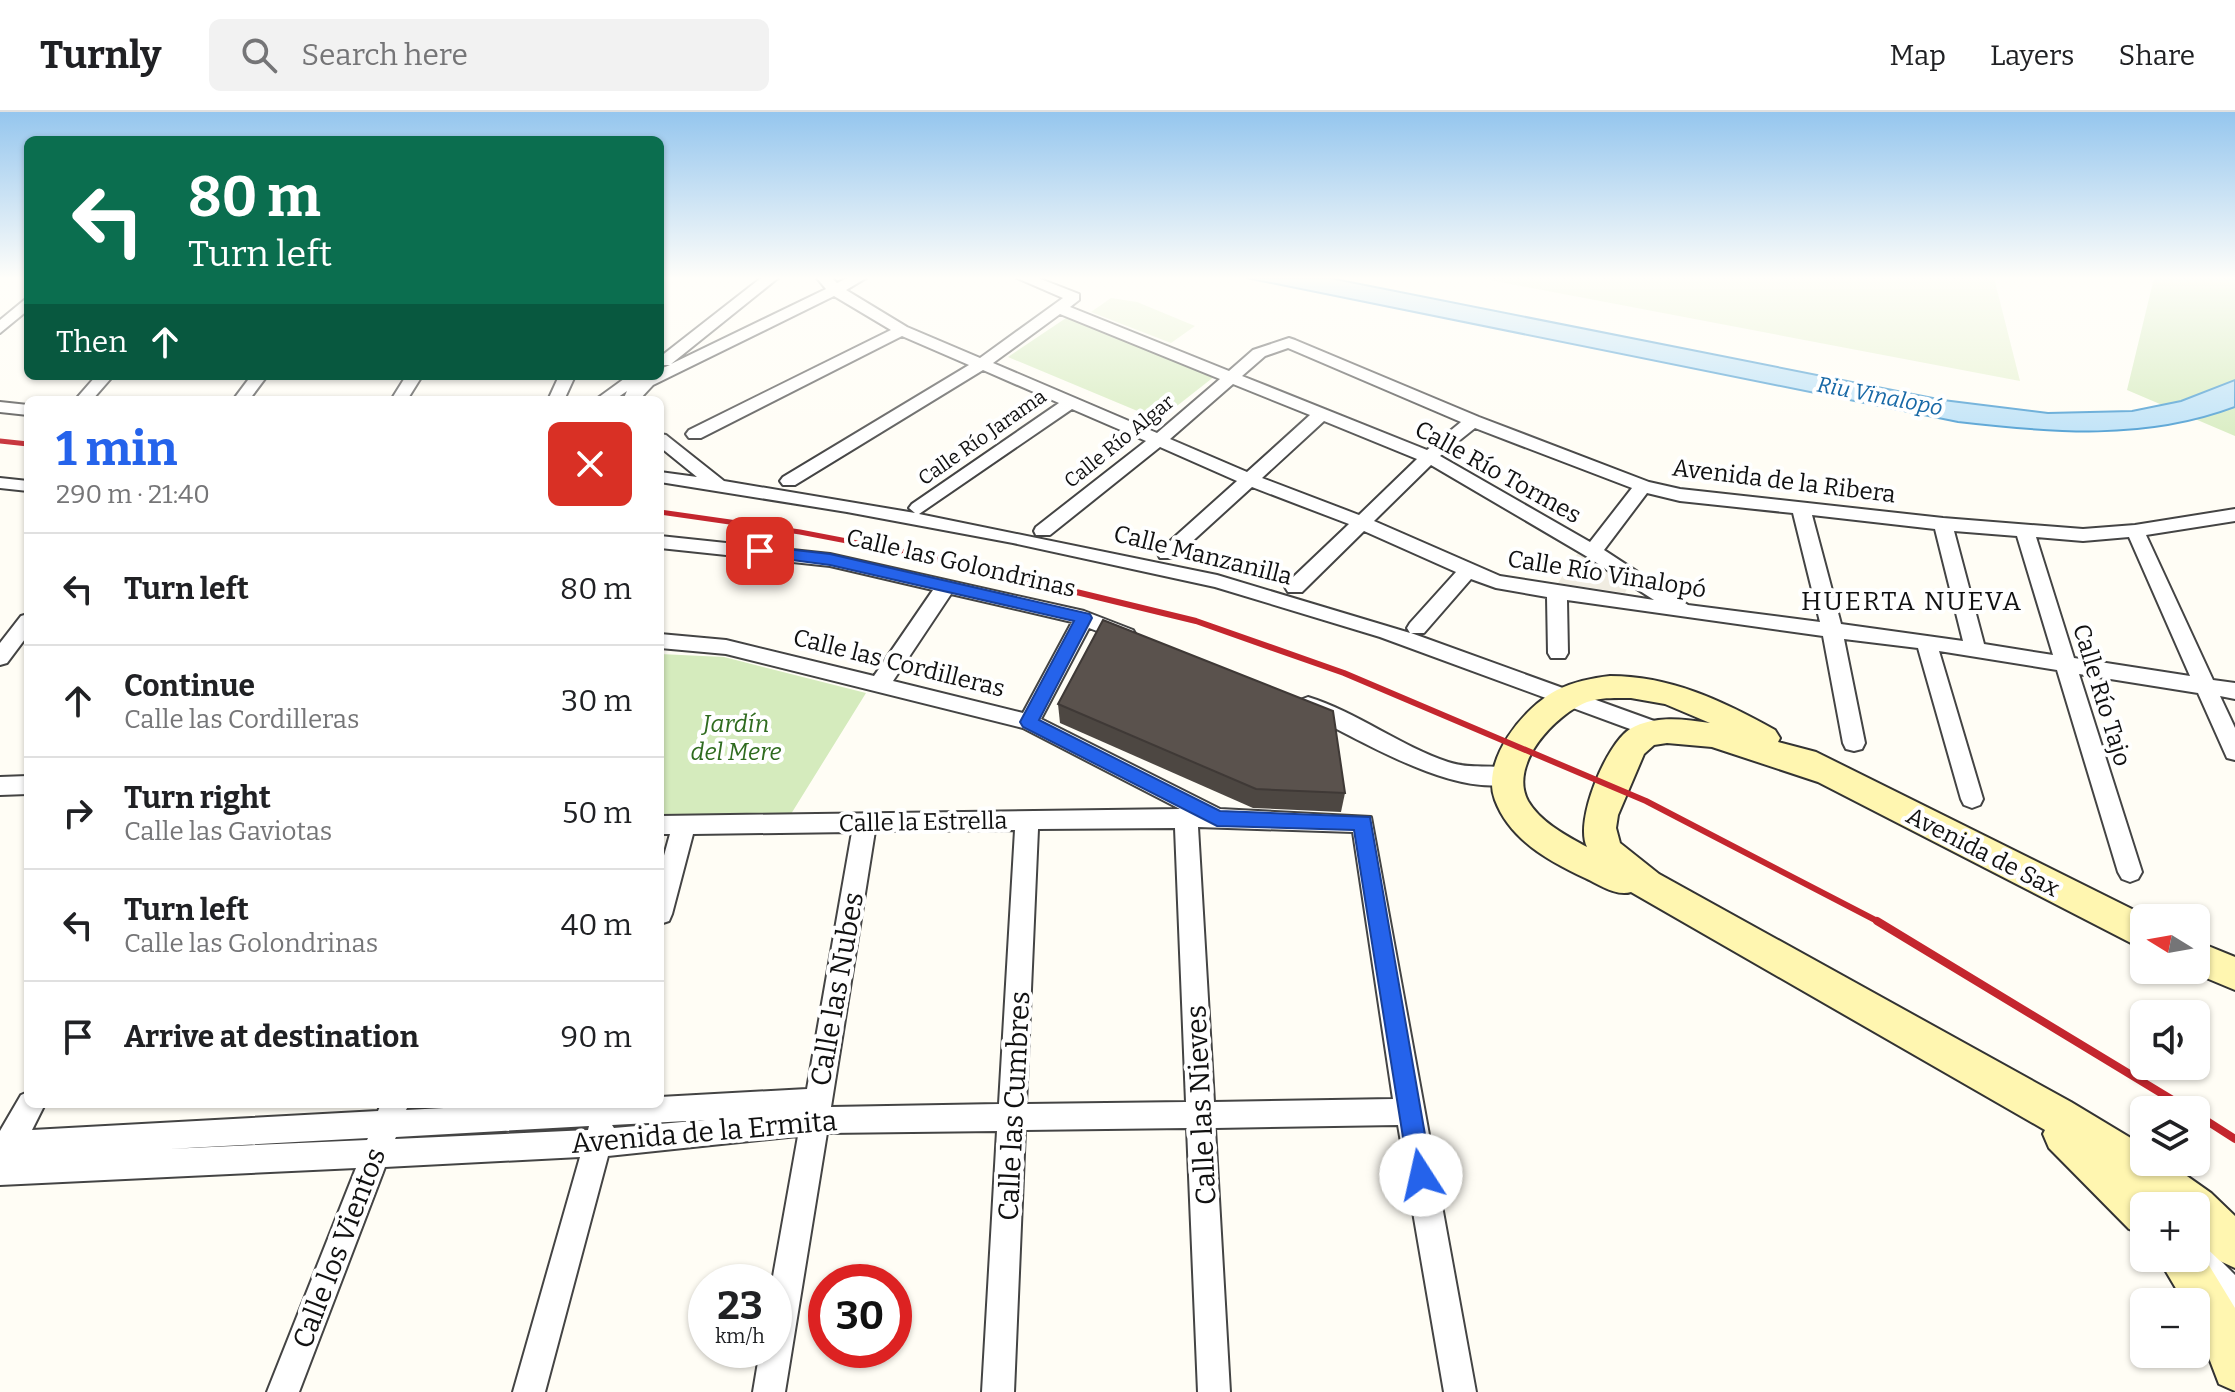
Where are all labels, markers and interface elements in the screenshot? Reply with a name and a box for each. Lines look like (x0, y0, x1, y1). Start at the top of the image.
search box (209, 19, 769, 91)
text: Turnly (40, 32, 161, 78)
icon: search (237, 33, 281, 77)
text: Search here (301, 37, 468, 73)
text: Map (1889, 39, 1946, 72)
text: Layers (1990, 39, 2074, 72)
text: Share (2118, 39, 2195, 72)
text: 80 m (188, 164, 321, 231)
icon: left (56, 168, 160, 272)
text: Turn left (188, 232, 332, 276)
icon: ahead (143, 320, 187, 364)
text: Then (56, 324, 127, 360)
water label: Riu Vinalopó (1815, 371, 1945, 421)
street label: Calle Río Jarama (913, 384, 1051, 490)
street label: Calle Río Algar (1059, 389, 1179, 493)
street label: Calle Río Tormes (1410, 415, 1586, 529)
text: 1 min (56, 420, 177, 478)
button: close (548, 422, 632, 506)
street label: Avenida de la Ribera (1671, 453, 1897, 509)
text: 290 m · 21:40 (56, 479, 210, 510)
pin (726, 517, 794, 585)
street label: Calle Manzanilla (1111, 519, 1295, 591)
street label: Calle las Golondrinas (844, 523, 1078, 603)
icon: arrive (738, 529, 782, 573)
street label: Calle Río Vinalopó (1506, 544, 1708, 604)
icon: left (56, 567, 100, 611)
text: Turn left (124, 571, 249, 607)
text: 80 m (560, 571, 632, 607)
district label: HUERTA NUEVA (1801, 586, 2023, 617)
street label: Calle Río Tajo (2067, 621, 2137, 769)
street label: Calle las Cordilleras (790, 623, 1008, 703)
text: Continue (124, 668, 255, 704)
icon: ahead (56, 679, 100, 723)
text: 30 m (561, 683, 632, 719)
text: Calle las Cordilleras (124, 704, 359, 735)
park label: Jardín del Mere (690, 710, 782, 766)
text: Turn right (124, 780, 271, 816)
icon: right (56, 791, 100, 835)
text: 50 m (562, 795, 632, 831)
street label: Avenida de Sax (1902, 801, 2064, 903)
street label: Calle la Estrella (838, 807, 1008, 837)
text: Calle las Gaviotas (124, 816, 332, 847)
street label: Calle las Nubes (804, 889, 870, 1089)
text: Turn left (124, 892, 249, 928)
icon: left (56, 903, 100, 947)
north arrow (2130, 904, 2210, 984)
map controls (2130, 904, 2210, 1368)
text: 40 m (561, 907, 632, 943)
text: Calle las Golondrinas (124, 928, 378, 959)
street label: Calle las Cumbres (992, 990, 1036, 1222)
button: sound (2130, 1000, 2210, 1080)
street label: Calle las Nieves (1179, 1004, 1223, 1206)
icon: arrive (56, 1015, 100, 1059)
text: Arrive at destination (124, 1019, 419, 1055)
text: 90 m (561, 1019, 632, 1055)
button: layers (2130, 1096, 2210, 1176)
street label: Avenida de la Ermita (570, 1104, 838, 1160)
position arrow (1379, 1133, 1463, 1217)
street label: Calle los Vientos (286, 1143, 392, 1353)
button: + (2130, 1192, 2210, 1272)
speed limit sign: 30 (808, 1264, 912, 1368)
text: 23 (717, 1282, 763, 1330)
button: − (2130, 1288, 2210, 1368)
text: km/h (715, 1324, 765, 1348)

